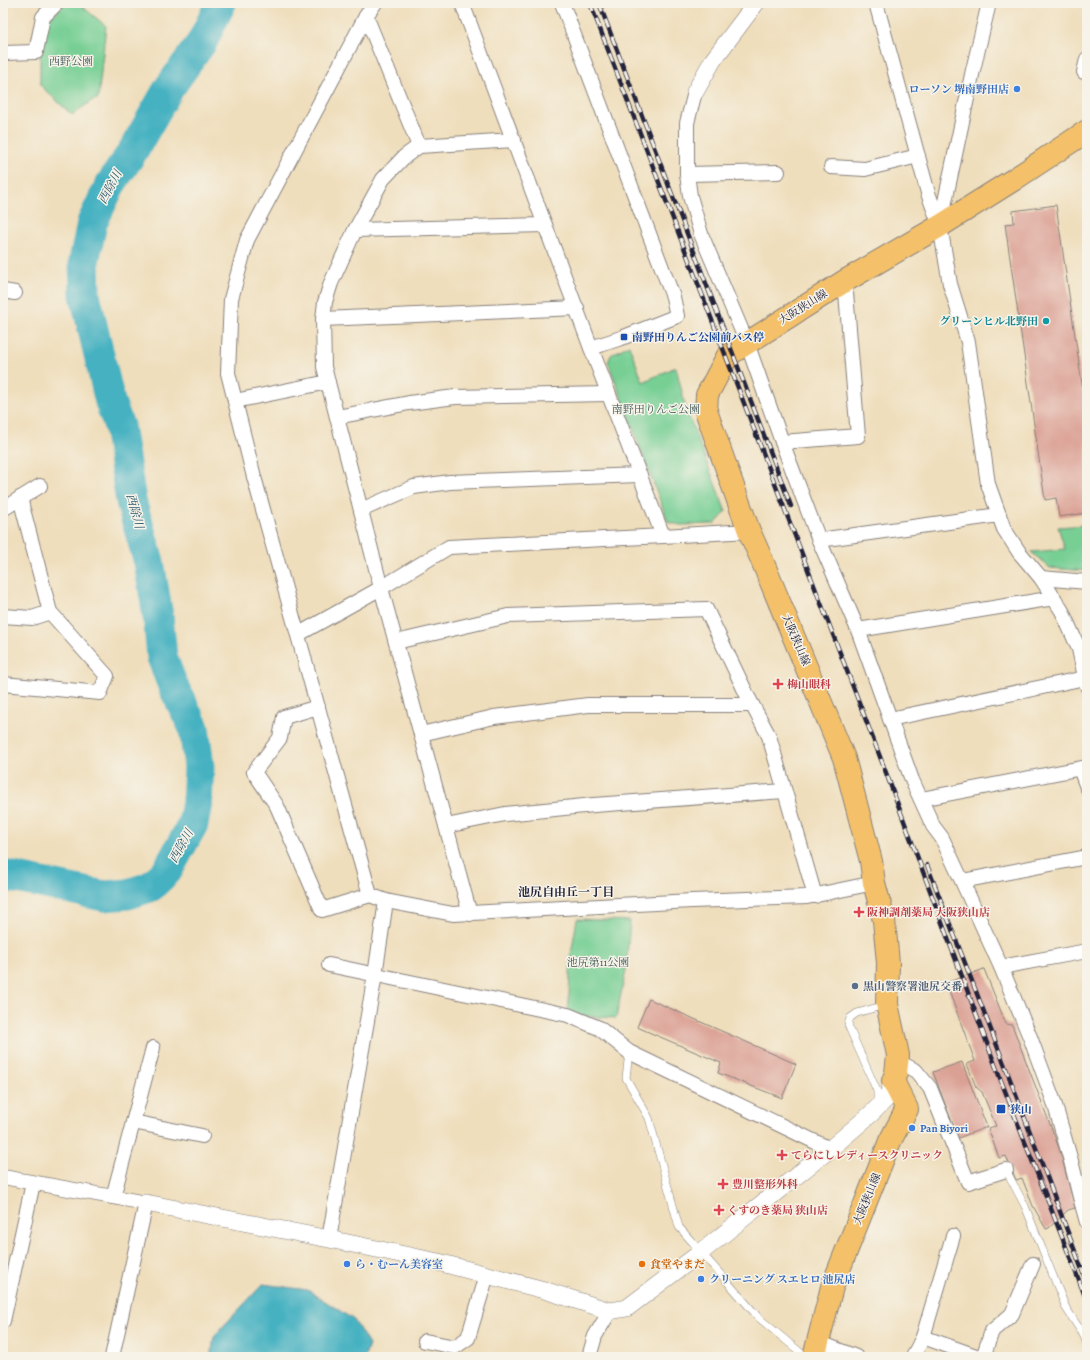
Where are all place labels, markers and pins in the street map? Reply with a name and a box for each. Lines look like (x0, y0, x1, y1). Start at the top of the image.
place label: ローソン 堺南野田店 (909, 82, 1009, 97)
marker: ローソン 堺南野田店 (1012, 84, 1022, 94)
place label: グリーンヒル北野田 (939, 314, 1038, 329)
marker: グリーンヒル北野田 (1041, 316, 1051, 326)
place label: 南野田りんご公園前バス停 (632, 330, 764, 345)
marker: 南野田りんご公園前バス停 (619, 332, 629, 342)
place label: 梅山眼科 (787, 677, 831, 692)
marker: 梅山眼科 (772, 678, 784, 690)
place label: 阪神調剤薬局 大阪狭山店 (867, 905, 990, 920)
marker: 阪神調剤薬局 大阪狭山店 (854, 907, 864, 917)
place label: 黒山警察署池尻交番 (863, 979, 963, 994)
marker: 黒山警察署池尻交番 (850, 981, 860, 991)
place label: 狭山 (1010, 1102, 1032, 1117)
marker: 狭山 (995, 1103, 1007, 1115)
place label: Pan Biyori (920, 1121, 968, 1136)
marker: Pan Biyori (907, 1123, 917, 1133)
place label: てらにしレディースクリニック (791, 1148, 943, 1163)
marker: てらにしレディースクリニック (776, 1149, 788, 1161)
place label: 豊川整形外科 (732, 1177, 798, 1192)
marker: 豊川整形外科 (717, 1178, 729, 1190)
place label: くすのき薬局 狭山店 (727, 1203, 828, 1218)
marker: くすのき薬局 狭山店 (714, 1205, 724, 1215)
place label: ら・むーん美容室 (355, 1257, 443, 1272)
place label: 食堂やまだ (650, 1257, 705, 1272)
marker: ら・むーん美容室 (342, 1259, 352, 1269)
marker: 食堂やまだ (637, 1259, 647, 1269)
place label: クリーニング スエヒロ 池尻店 (709, 1272, 856, 1287)
marker: クリーニング スエヒロ 池尻店 (696, 1274, 706, 1284)

